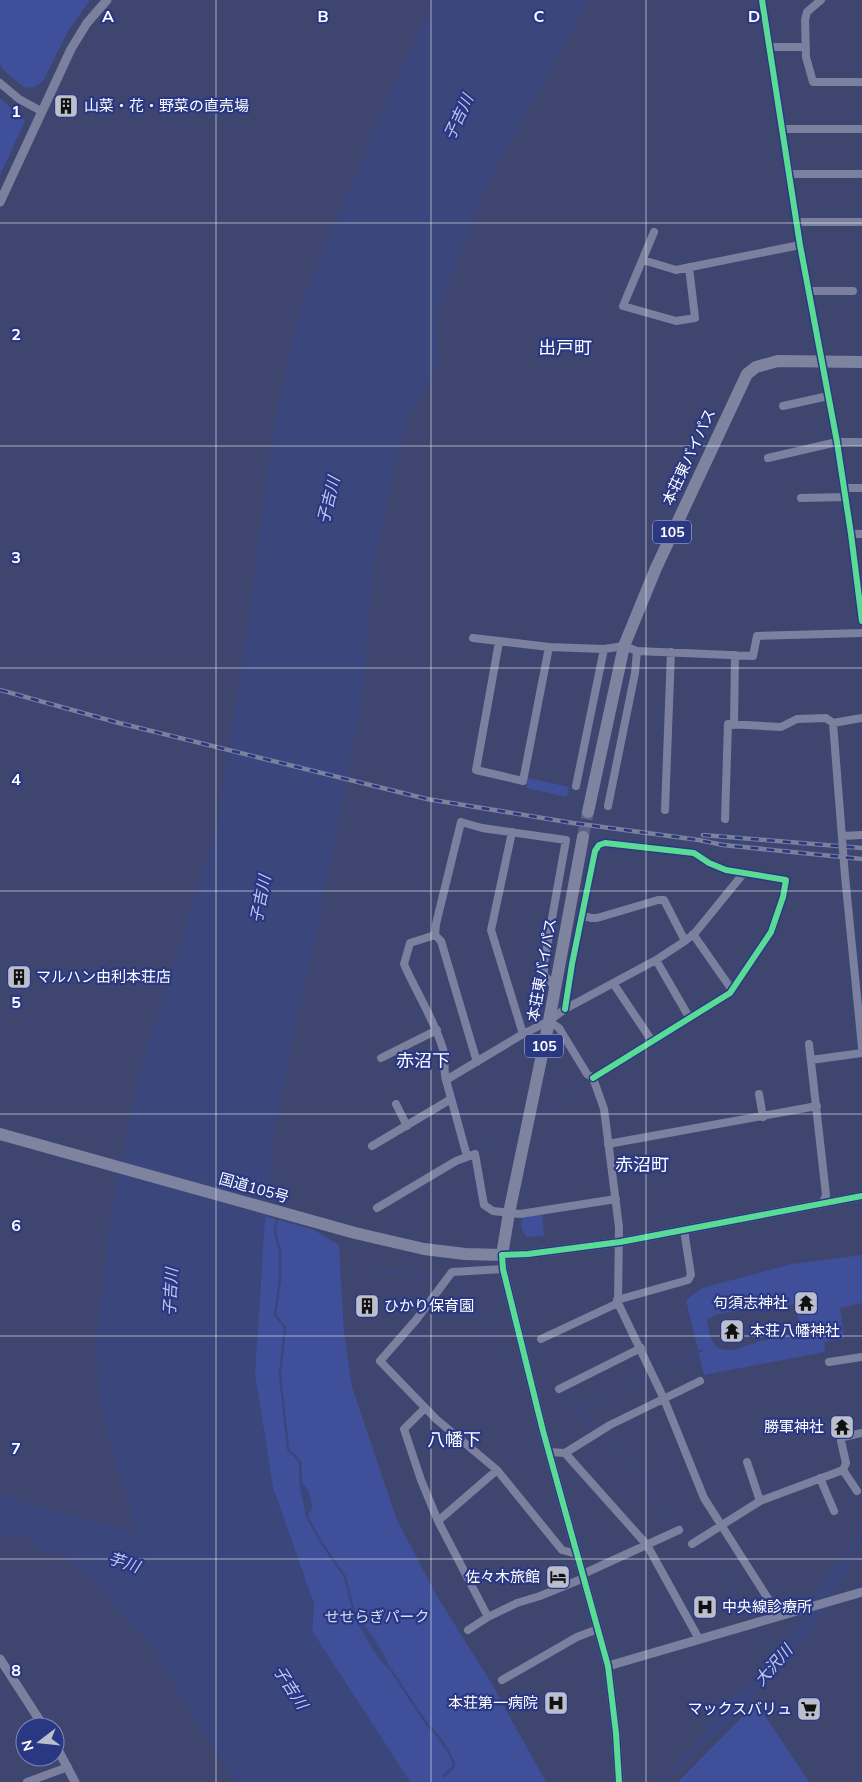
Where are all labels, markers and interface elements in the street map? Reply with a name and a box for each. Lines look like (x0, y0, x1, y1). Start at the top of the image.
text: A (102, 6, 114, 26)
text: B (317, 6, 329, 26)
text: C (534, 6, 545, 26)
text: D (748, 6, 760, 26)
water label: 子吉川 (439, 89, 478, 143)
building icon: 山菜・花・野菜の直売場 (53, 93, 79, 119)
place label: 山菜・花・野菜の直売場 (84, 96, 249, 115)
text: 1 (11, 101, 21, 121)
text: 2 (11, 324, 21, 344)
district label: 出戸町 (538, 336, 592, 359)
street label: 本荘東バイパス (658, 405, 719, 508)
water label: 子吉川 (312, 472, 344, 526)
road number: 105 (653, 520, 691, 544)
text: 3 (11, 547, 21, 567)
text: 4 (11, 769, 21, 789)
water label: 子吉川 (246, 872, 275, 924)
street label: 本荘東バイパス (523, 917, 560, 1023)
building icon: マルハン由利本荘店 (6, 964, 32, 990)
place label: マルハン由利本荘店 (36, 967, 171, 986)
text: 5 (11, 992, 21, 1012)
road number: 105 (525, 1034, 563, 1058)
district label: 赤沼下 (396, 1049, 450, 1072)
district label: 赤沼町 (615, 1153, 669, 1176)
street label: 国道105号 (217, 1168, 291, 1207)
text: 6 (11, 1215, 21, 1235)
water label: 子吉川 (159, 1266, 181, 1316)
temple icon: 句須志神社 (793, 1290, 819, 1316)
building icon: ひかり保育園 (354, 1293, 380, 1319)
place label: 句須志神社 (713, 1293, 788, 1312)
place label: ひかり保育園 (384, 1296, 474, 1315)
temple icon: 本荘八幡神社 (719, 1318, 745, 1344)
place label: 本荘八幡神社 (750, 1321, 840, 1340)
temple icon: 勝軍神社 (829, 1414, 855, 1440)
place label: 勝軍神社 (764, 1417, 824, 1436)
district label: 八幡下 (427, 1428, 481, 1451)
text: 7 (11, 1438, 21, 1458)
water label: 芋川 (106, 1548, 144, 1577)
hotel icon: 佐々木旅館 (545, 1564, 571, 1590)
place label: 佐々木旅館 (465, 1567, 540, 1586)
hospital icon: 中央線診療所 (692, 1594, 718, 1620)
place label: 中央線診療所 (722, 1597, 812, 1616)
park label: せせらぎパーク (324, 1607, 430, 1626)
water label: 大沢川 (750, 1639, 798, 1690)
text: 8 (11, 1660, 21, 1680)
water label: 子吉川 (270, 1661, 314, 1714)
hospital icon: 本荘第一病院 (543, 1690, 569, 1716)
place label: 本荘第一病院 (448, 1693, 538, 1712)
supermarket icon: マックスバリュ (796, 1696, 822, 1722)
place label: マックスバリュ (687, 1699, 792, 1718)
north arrow (15, 1717, 65, 1767)
text: N (17, 1738, 38, 1753)

